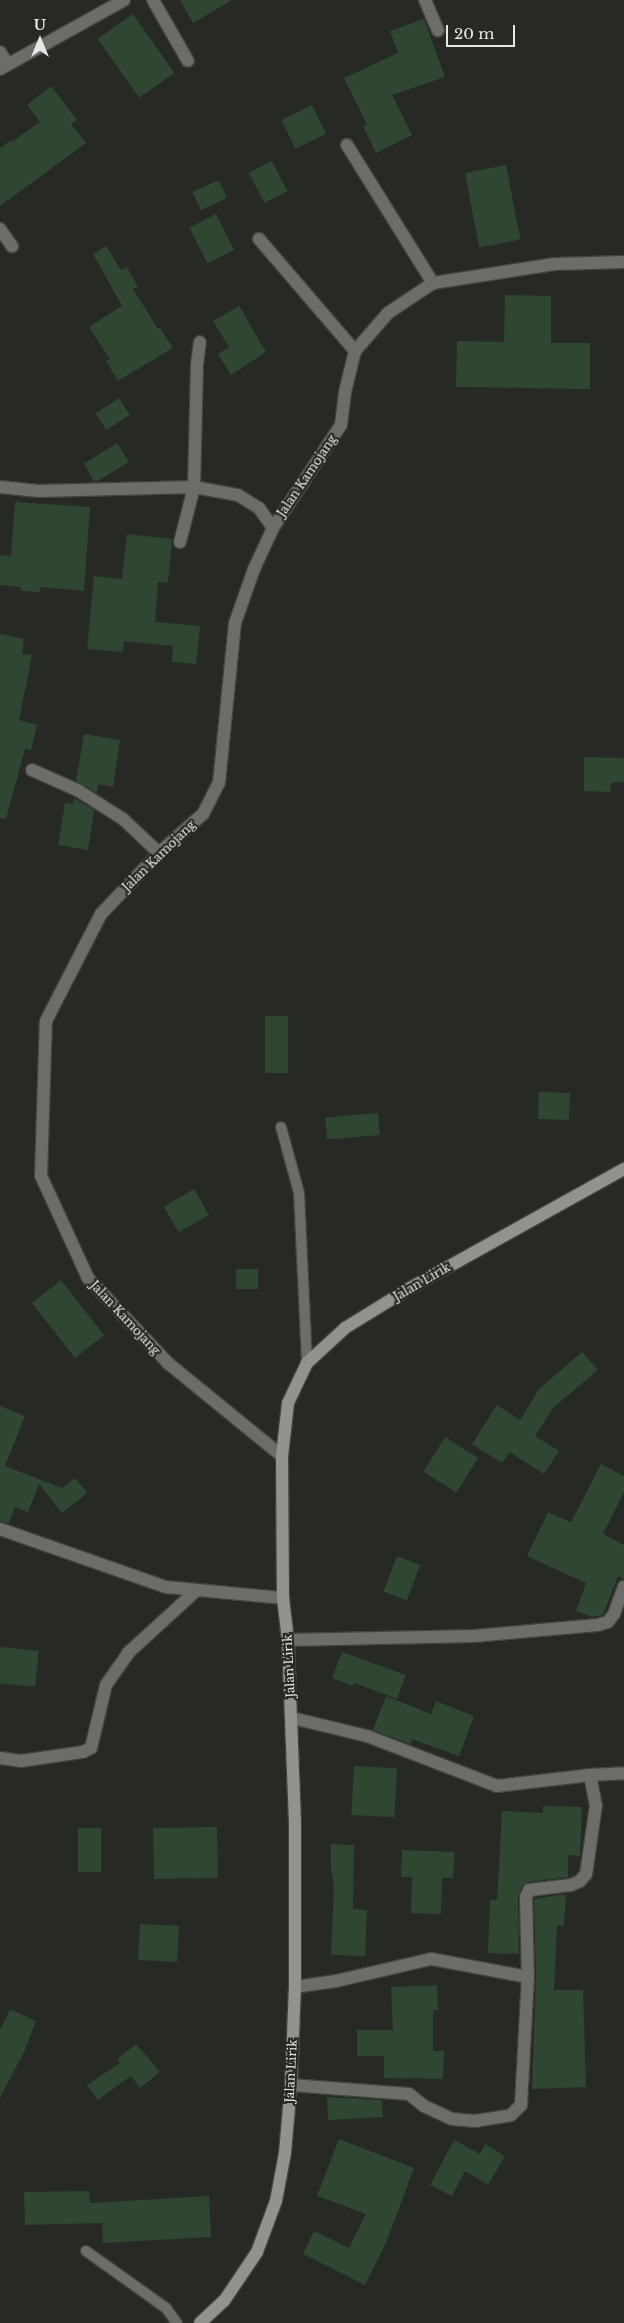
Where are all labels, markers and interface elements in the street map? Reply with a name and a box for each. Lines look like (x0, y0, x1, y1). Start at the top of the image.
north arrow (15, 15, 65, 65)
scale bar (449, 15, 518, 47)
text: U (34, 16, 46, 34)
text: 20 m (454, 24, 494, 43)
street label: Jalan Kamojang (274, 432, 340, 520)
street label: Jalan Kamojang (120, 818, 198, 894)
street label: Jalan Lirik (391, 1260, 453, 1304)
street label: Jalan Kamojang (87, 1278, 163, 1358)
street label: Jalan Lirik (280, 1634, 298, 1698)
street label: Jalan Lirik (282, 2039, 300, 2103)

